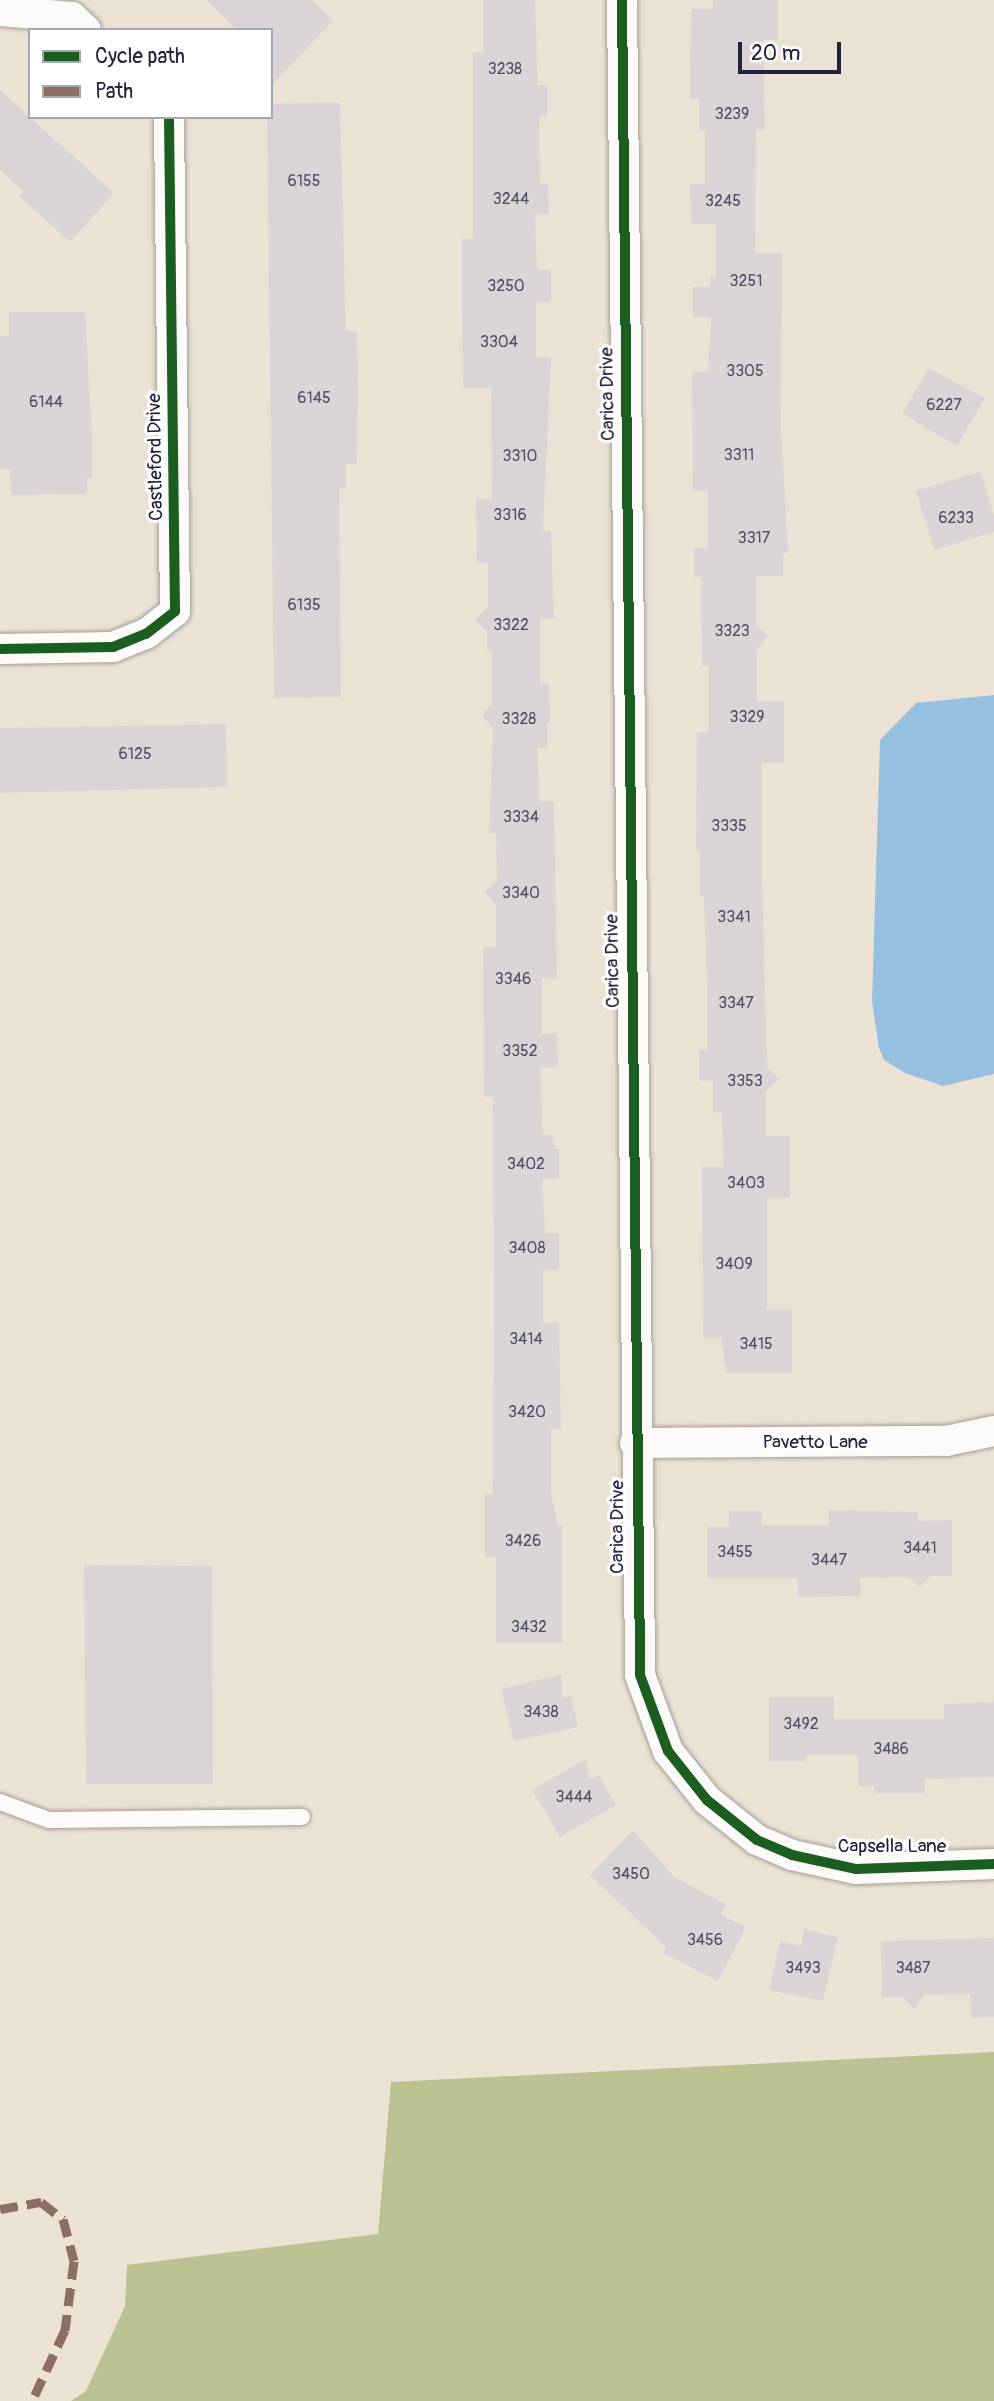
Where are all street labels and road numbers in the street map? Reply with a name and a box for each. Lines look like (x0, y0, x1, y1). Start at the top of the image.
street label: Carica Drive (596, 347, 620, 441)
street label: Castleford Drive (143, 393, 169, 521)
street label: Carica Drive (601, 914, 625, 1008)
street label: Pavetto Lane (762, 1432, 868, 1454)
street label: Carica Drive (607, 1480, 629, 1574)
street label: Capsella Lane (838, 1836, 946, 1858)

